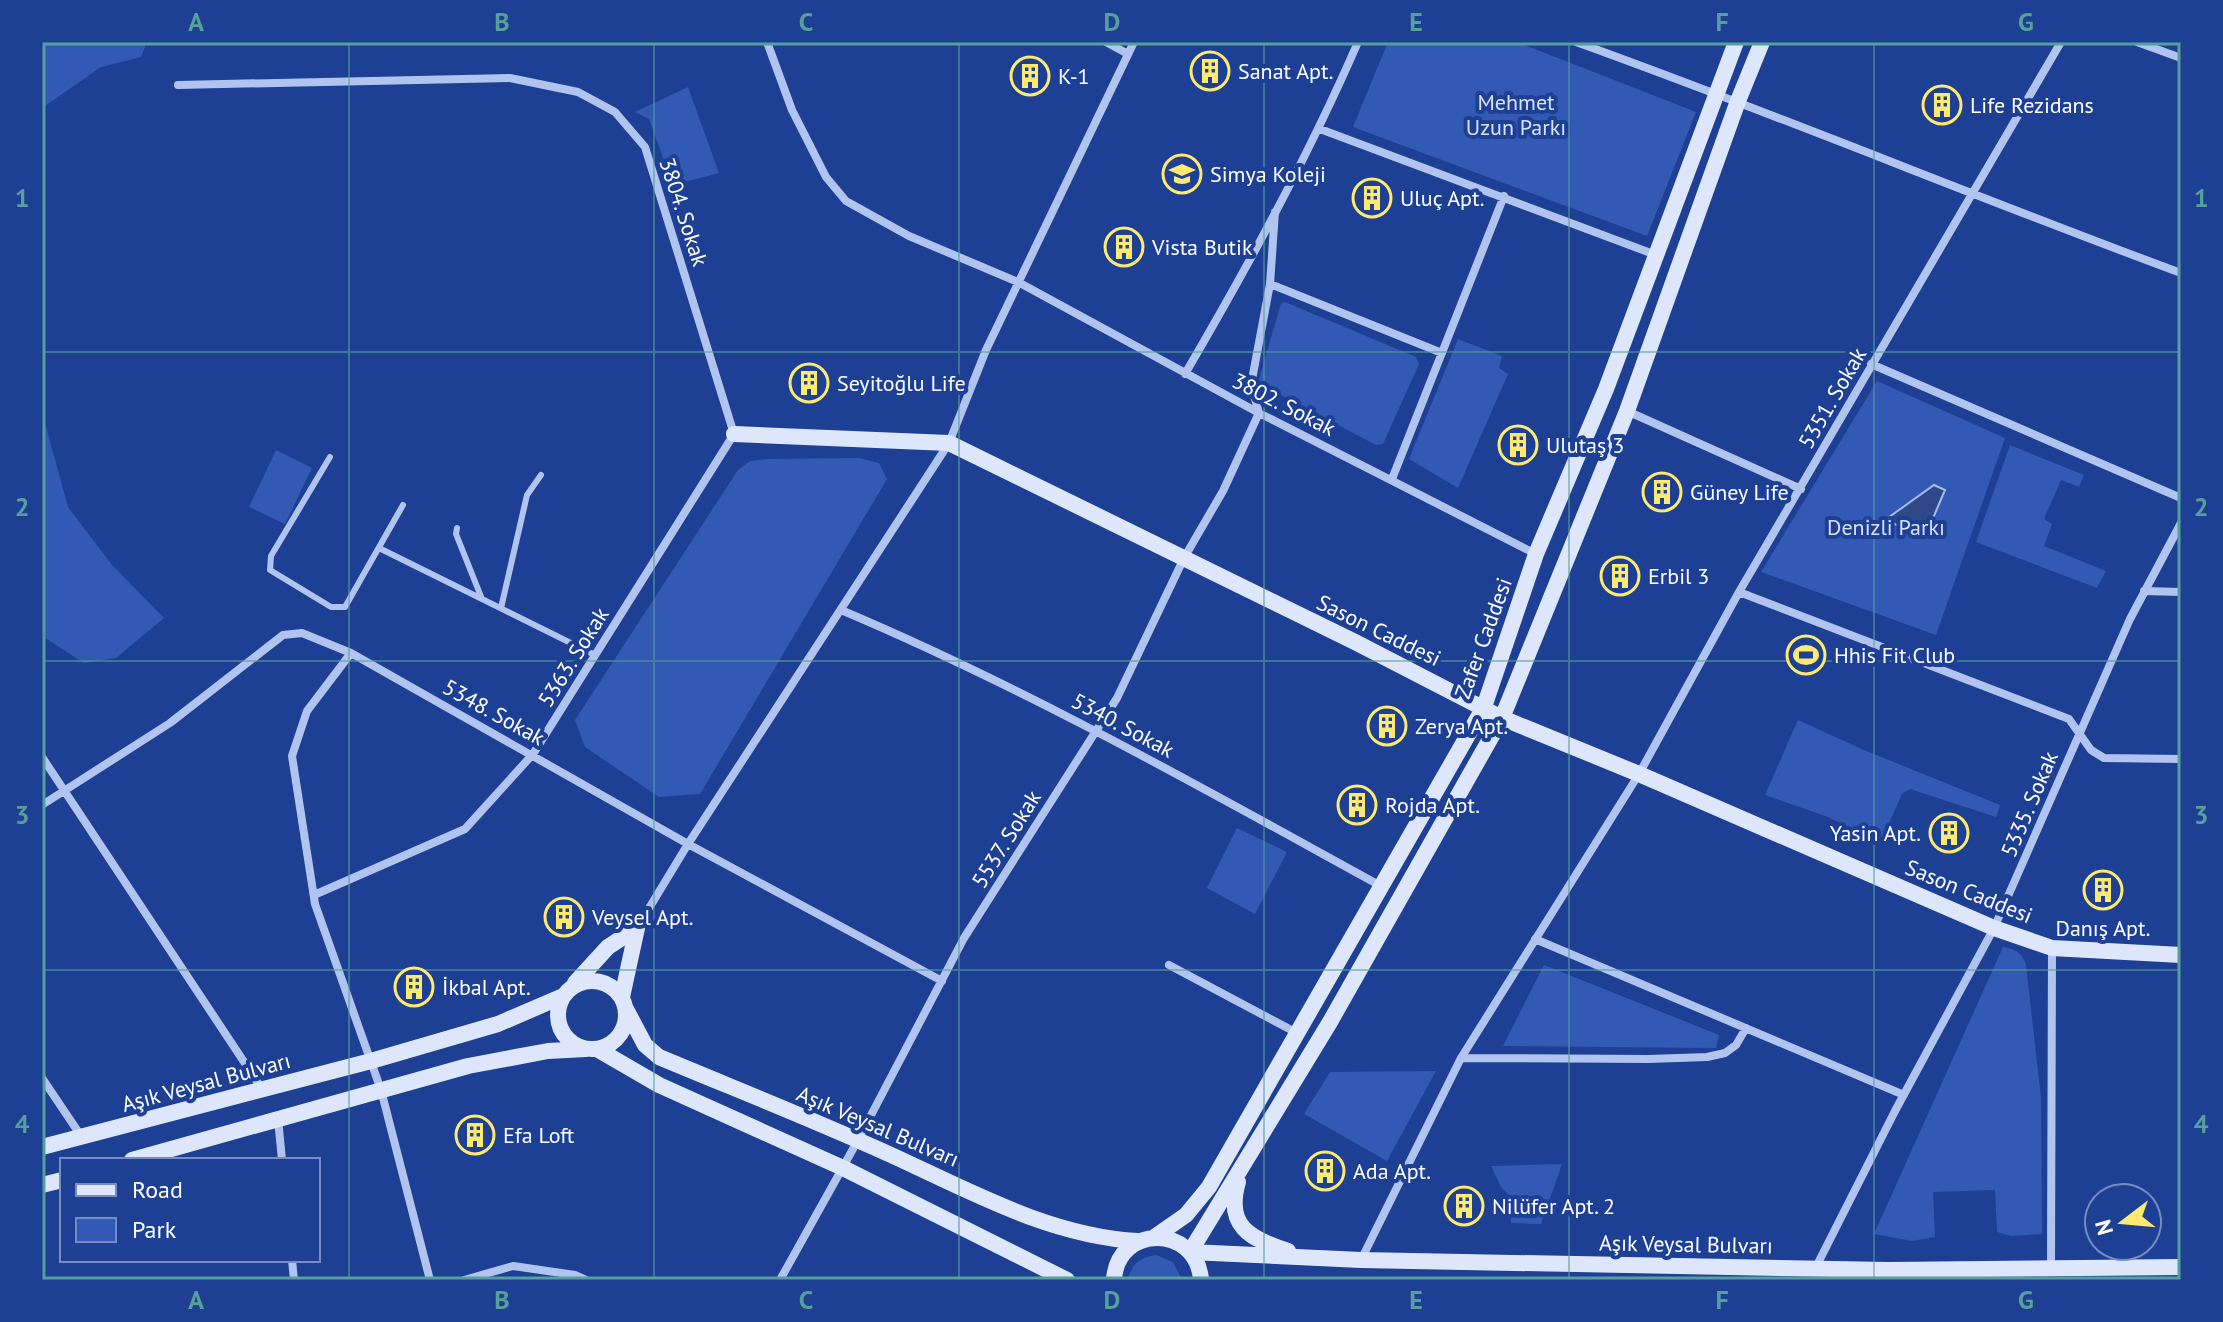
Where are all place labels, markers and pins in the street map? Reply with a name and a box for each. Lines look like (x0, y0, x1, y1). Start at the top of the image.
building icon: Sanat Apt. (1189, 50, 1231, 92)
building icon: K-1 (1009, 55, 1051, 97)
place label: Sanat Apt. (1238, 57, 1333, 85)
place label: K-1 (1058, 62, 1090, 90)
building icon: Life Rezidans (1921, 84, 1963, 126)
place label: Life Rezidans (1970, 91, 2094, 119)
school or university icon: Simya Koleji (1161, 153, 1203, 195)
place label: Simya Koleji (1210, 160, 1326, 188)
building icon: Uluç Apt. (1351, 177, 1393, 219)
place label: Uluç Apt. (1400, 184, 1484, 212)
building icon: Vista Butik (1103, 226, 1145, 268)
place label: Vista Butik (1151, 233, 1253, 261)
building icon: Seyitoğlu Life (788, 362, 830, 404)
place label: Seyitoğlu Life (837, 369, 966, 397)
building icon: Ulutaş 3 (1497, 424, 1539, 466)
place label: Ulutaş 3 (1546, 431, 1624, 459)
building icon: Güney Life (1641, 471, 1683, 513)
place label: Güney Life (1690, 478, 1789, 506)
building icon: Erbil 3 (1599, 555, 1641, 597)
place label: Erbil 3 (1648, 562, 1709, 590)
sports icon: Hhis Fit Club (1785, 634, 1827, 676)
place label: Hhis Fit Club (1834, 641, 1955, 669)
building icon: Zerya Apt. (1366, 705, 1408, 747)
place label: Zerya Apt. (1415, 712, 1508, 740)
building icon: Rojda Apt. (1336, 784, 1378, 826)
place label: Rojda Apt. (1385, 791, 1480, 819)
building icon: Yasin Apt. (1928, 812, 1970, 854)
place label: Yasin Apt. (1830, 819, 1921, 847)
building icon: Danış Apt. (2082, 869, 2124, 911)
building icon: Veysel Apt. (543, 896, 585, 938)
place label: Veysel Apt. (591, 903, 694, 931)
place label: Danış Apt. (2056, 914, 2150, 942)
building icon: İkbal Apt. (393, 966, 435, 1008)
place label: İkbal Apt. (442, 973, 531, 1001)
building icon: Efa Loft (454, 1114, 496, 1156)
place label: Efa Loft (503, 1121, 575, 1149)
building icon: Ada Apt. (1304, 1150, 1346, 1192)
place label: Ada Apt. (1353, 1157, 1431, 1185)
building icon: Nilüfer Apt. 2 (1443, 1185, 1485, 1227)
place label: Nilüfer Apt. 2 (1492, 1192, 1615, 1220)

